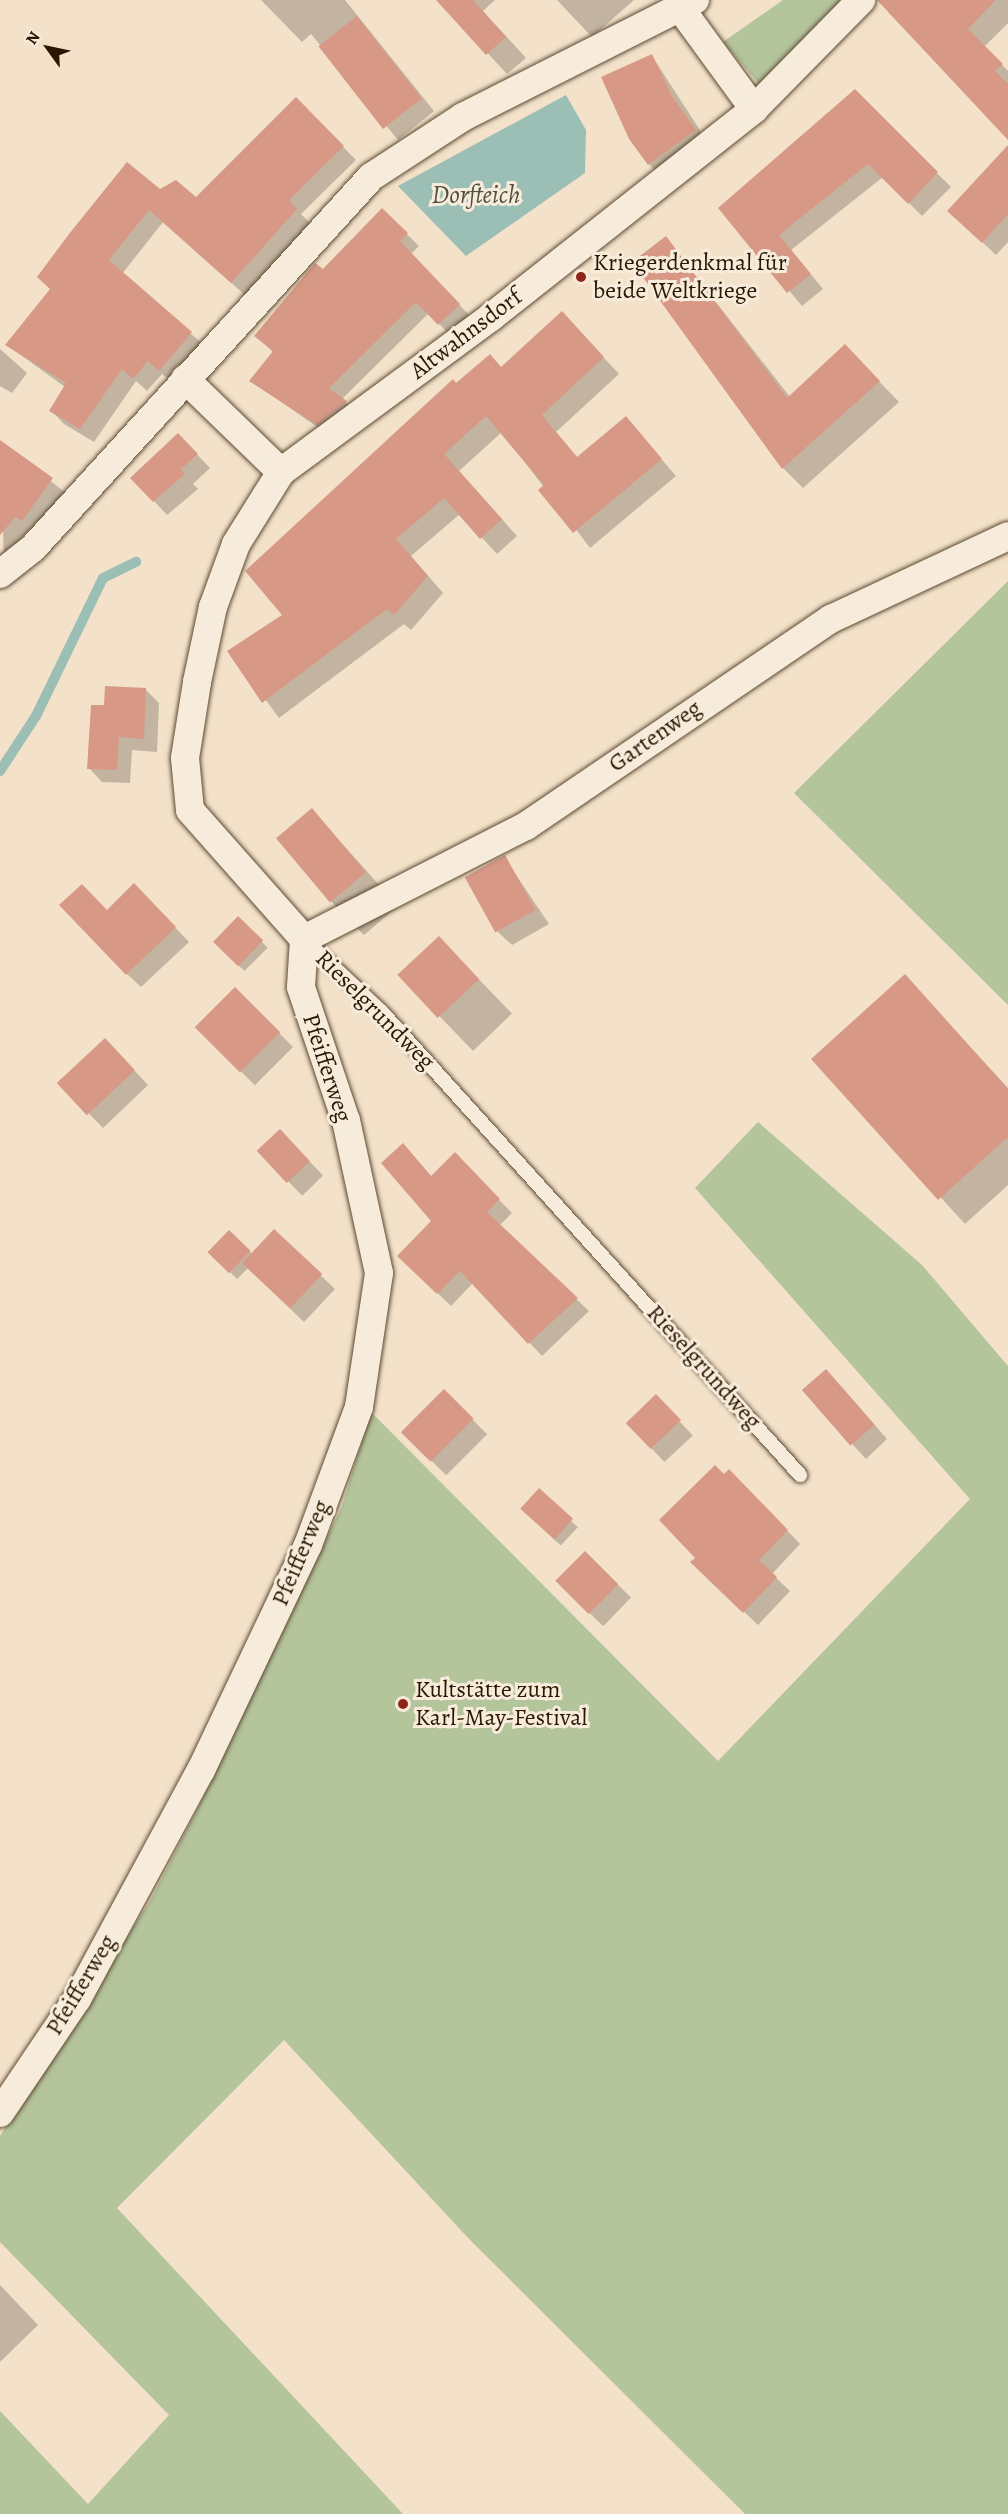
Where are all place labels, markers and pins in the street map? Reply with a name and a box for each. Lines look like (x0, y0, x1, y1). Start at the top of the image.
place label: Kriegerdenkmal für beide Weltkriege (593, 249, 787, 305)
marker: Kriegerdenkmal für beide Weltkriege (574, 270, 588, 284)
place label: Kultstätte zum Karl-May-Festival (415, 1676, 587, 1732)
marker: Kultstätte zum Karl-May-Festival (396, 1697, 410, 1711)

